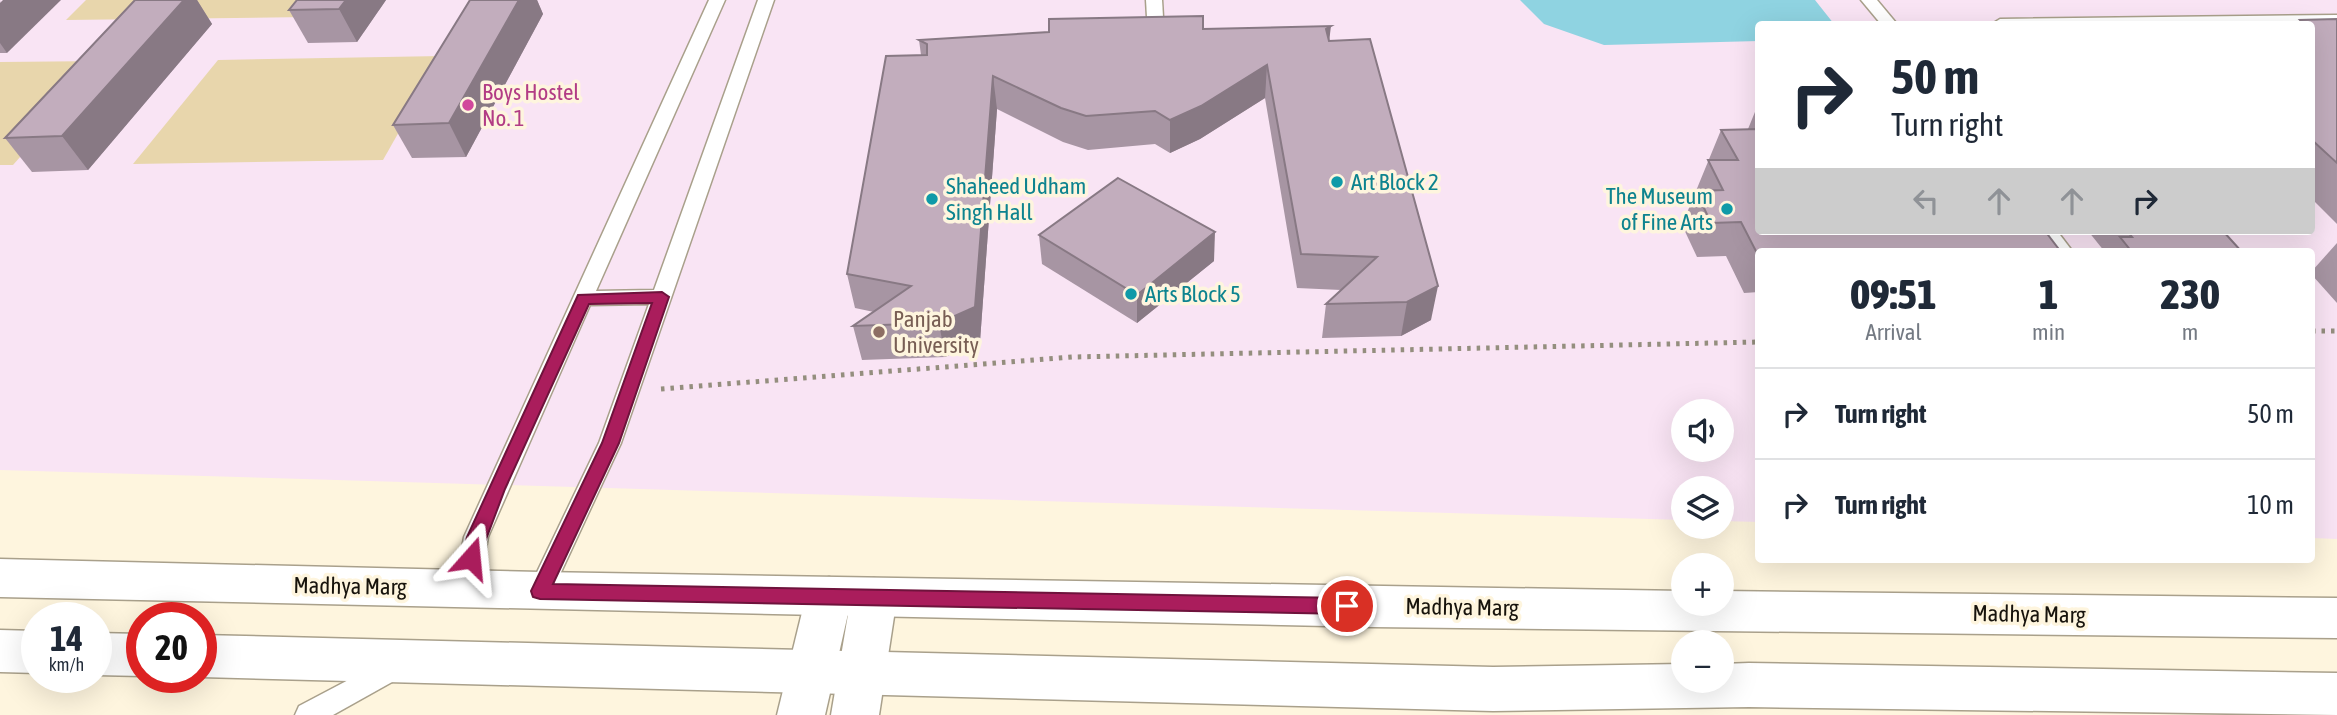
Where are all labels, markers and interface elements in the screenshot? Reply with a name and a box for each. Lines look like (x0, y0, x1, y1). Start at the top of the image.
text: 50 m (1891, 48, 1979, 104)
icon: right (1776, 49, 1867, 140)
place label: Boys Hostel No. 1 (482, 79, 579, 131)
marker: Boys Hostel No. 1 (460, 97, 476, 113)
text: Turn right (1891, 106, 2004, 143)
place label: Art Block 2 (1351, 169, 1439, 195)
place label: Shaheed Udham Singh Hall (946, 173, 1086, 225)
marker: Art Block 2 (1329, 174, 1345, 190)
icon: left (1907, 182, 1945, 220)
icon: ahead (1980, 182, 2018, 220)
icon: ahead (2053, 182, 2091, 220)
icon: right (2126, 182, 2164, 220)
place label: The Museum of Fine Arts (1606, 183, 1713, 235)
marker: Shaheed Udham Singh Hall (924, 191, 940, 207)
marker: The Museum of Fine Arts (1719, 201, 1735, 217)
text: 09:51 (1850, 270, 1937, 318)
text: 1 (2039, 270, 2058, 318)
text: 230 (2160, 270, 2220, 318)
place label: Arts Block 5 (1145, 281, 1241, 307)
marker: Arts Block 5 (1123, 286, 1139, 302)
place label: Panjab University (893, 306, 979, 358)
text: Arrival (1865, 319, 1922, 345)
text: min (2032, 319, 2065, 345)
text: m (2182, 319, 2198, 345)
marker: Panjab University (871, 324, 887, 340)
icon: right (1776, 395, 1814, 433)
map controls (1671, 399, 1734, 693)
button: sound (1671, 399, 1734, 462)
text: Turn right (1835, 399, 1926, 429)
text: 50 m (2247, 399, 2294, 429)
button: layers (1671, 476, 1734, 539)
icon: right (1776, 486, 1814, 524)
text: Turn right (1835, 490, 1926, 520)
text: 10 m (2247, 490, 2294, 520)
position arrow (434, 521, 508, 595)
button: + (1671, 553, 1734, 616)
street label: Madhya Marg (293, 572, 407, 600)
pin (1317, 576, 1377, 636)
icon: arrive (1328, 587, 1366, 625)
street label: Madhya Marg (1405, 593, 1519, 621)
street label: Madhya Marg (1972, 600, 2086, 628)
speed limit sign: 20 (126, 602, 217, 693)
text: 14 (50, 618, 83, 658)
button: − (1671, 630, 1734, 693)
text: km/h (49, 654, 84, 675)

